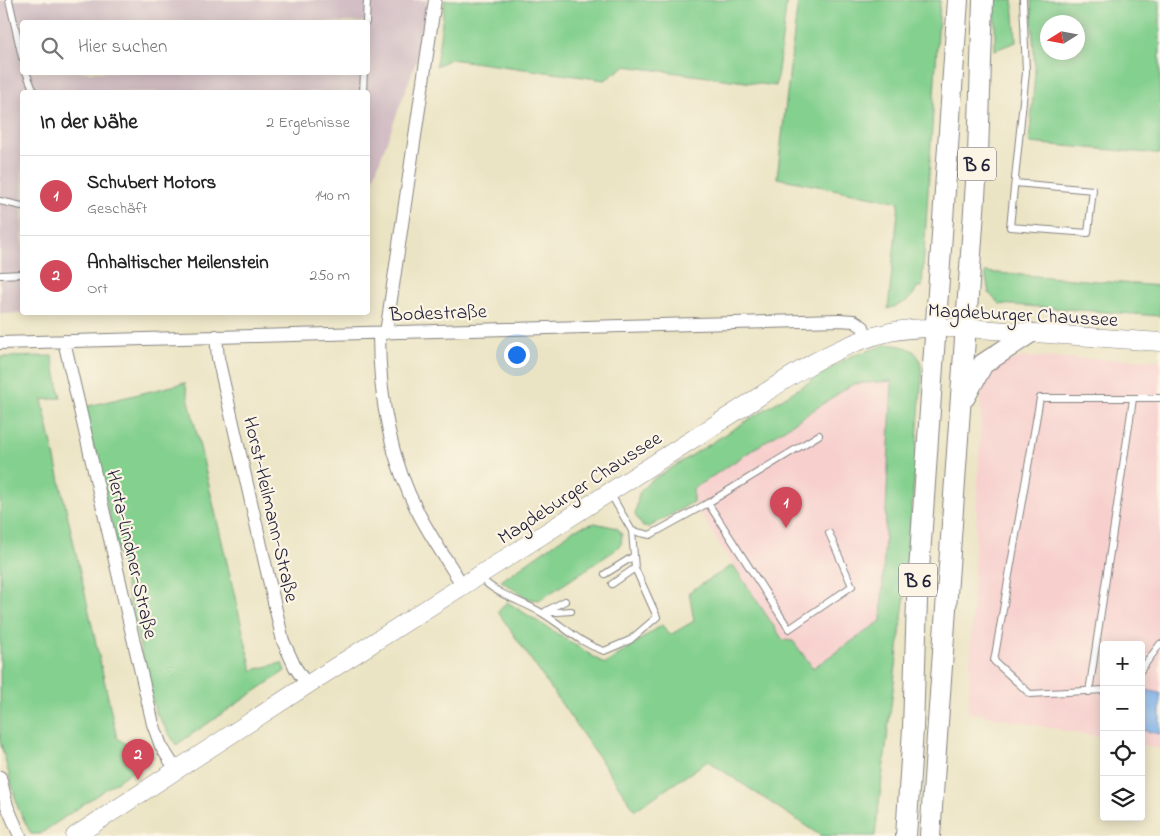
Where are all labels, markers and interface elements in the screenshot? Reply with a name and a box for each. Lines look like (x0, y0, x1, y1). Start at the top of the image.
north arrow (1040, 15, 1085, 60)
search box (20, 20, 370, 75)
icon: search (38, 34, 66, 62)
text: Hier suchen (78, 34, 167, 61)
text: In der Nähe (40, 108, 138, 138)
text: 2 Ergebnisse (266, 111, 350, 135)
road number: B 6 (958, 147, 996, 180)
text: Schubert Motors (87, 170, 216, 197)
text: 1 (53, 184, 59, 208)
text: 140 m (315, 184, 350, 208)
text: Geschäft (87, 197, 147, 221)
text: Anhaltischer Meilenstein (87, 250, 269, 277)
text: 2 (52, 264, 60, 288)
text: 250 m (310, 264, 350, 288)
text: Ort (87, 277, 108, 301)
street label: Magdeburger Chaussee (927, 297, 1119, 337)
street label: Bodestraße (388, 298, 487, 331)
your location (504, 342, 530, 368)
street label: Horst-Heilmann-Straße (234, 414, 305, 605)
street label: Magdeburger Chaussee (493, 425, 669, 554)
street label: Herta-Lindner-Straße (97, 467, 164, 642)
pin: 1 (770, 487, 802, 528)
road number: B 6 (899, 564, 937, 596)
map controls (1100, 641, 1145, 821)
button: + (1100, 641, 1145, 686)
button: − (1100, 686, 1145, 731)
button: locate (1100, 731, 1145, 776)
pin: 2 (122, 739, 154, 780)
button: layers (1100, 776, 1145, 821)

